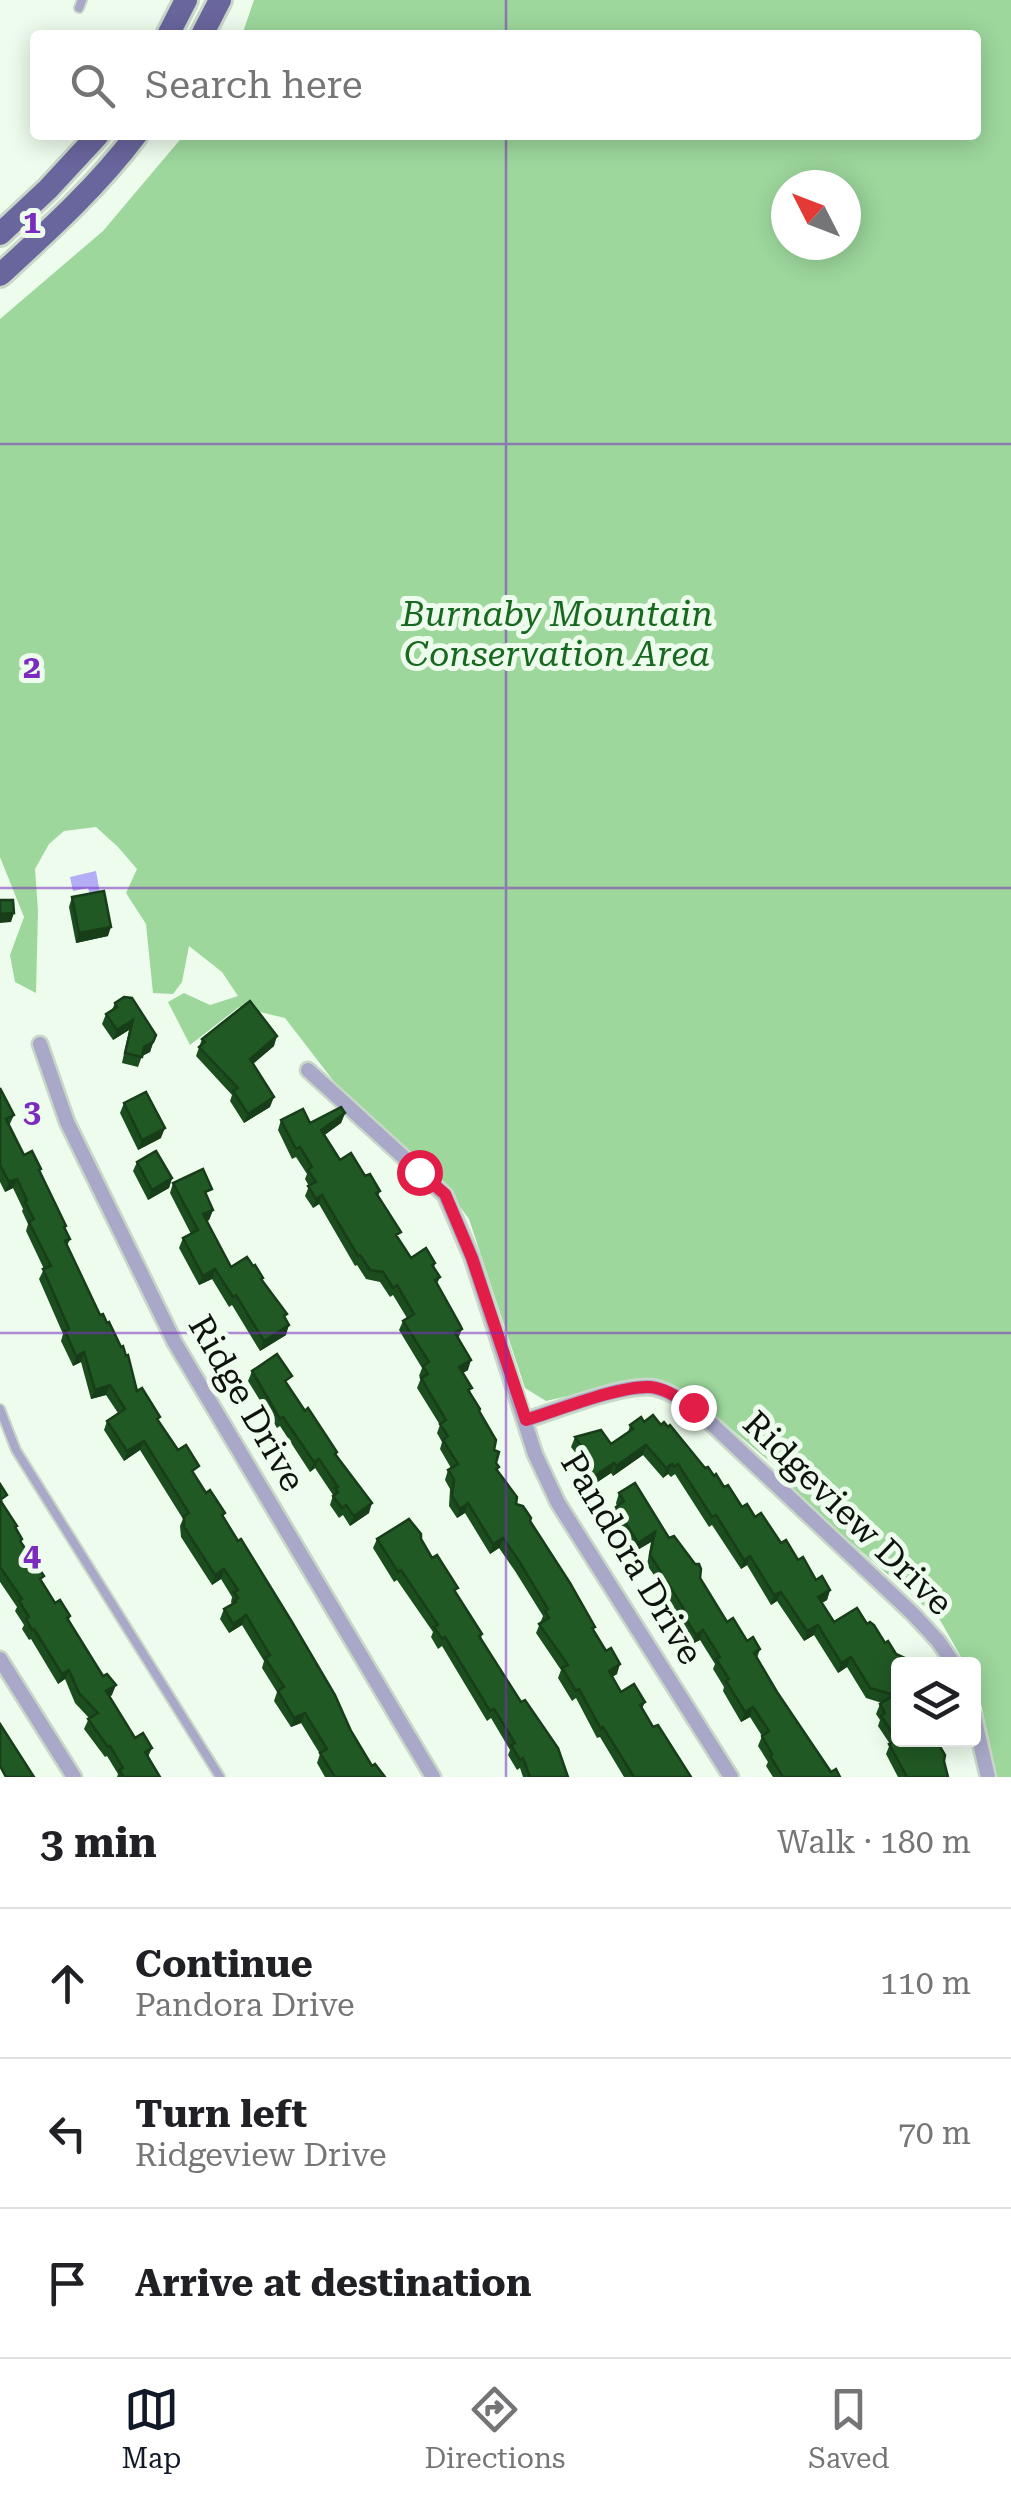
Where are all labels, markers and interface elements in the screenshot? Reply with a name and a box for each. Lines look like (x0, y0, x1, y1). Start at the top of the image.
search box (30, 30, 981, 140)
icon: search (65, 58, 120, 113)
text: Search here (145, 63, 363, 107)
north arrow (771, 170, 861, 260)
text: 1 (23, 203, 41, 241)
park label: Burnaby Mountain Conservation Area (400, 594, 713, 675)
text: 2 (23, 648, 41, 686)
text: 3 (23, 1092, 41, 1130)
route start (397, 1150, 443, 1196)
street label: Ridge Drive (180, 1308, 313, 1499)
route end (671, 1385, 717, 1431)
street label: Ridgeview Drive (734, 1403, 961, 1624)
street label: Pandora Drive (552, 1445, 711, 1672)
text: 4 (23, 1536, 41, 1574)
map controls (891, 1657, 981, 1747)
button: layers (891, 1657, 981, 1747)
text: 3 min (40, 1818, 157, 1867)
text: Walk · 180 m (777, 1823, 971, 1861)
text: Continue (135, 1942, 313, 1986)
icon: ahead (40, 1956, 95, 2011)
text: 110 m (880, 1964, 971, 2002)
text: Pandora Drive (135, 1986, 355, 2024)
text: Turn left (135, 2092, 307, 2136)
icon: left (40, 2106, 95, 2161)
text: 70 m (898, 2114, 971, 2152)
text: Ridgeview Drive (135, 2136, 387, 2174)
icon: arrive (40, 2256, 95, 2311)
text: Arrive at destination (135, 2261, 531, 2305)
tab: Map (122, 2382, 181, 2475)
tab: Directions (424, 2382, 565, 2475)
tab: Saved (808, 2382, 890, 2475)

